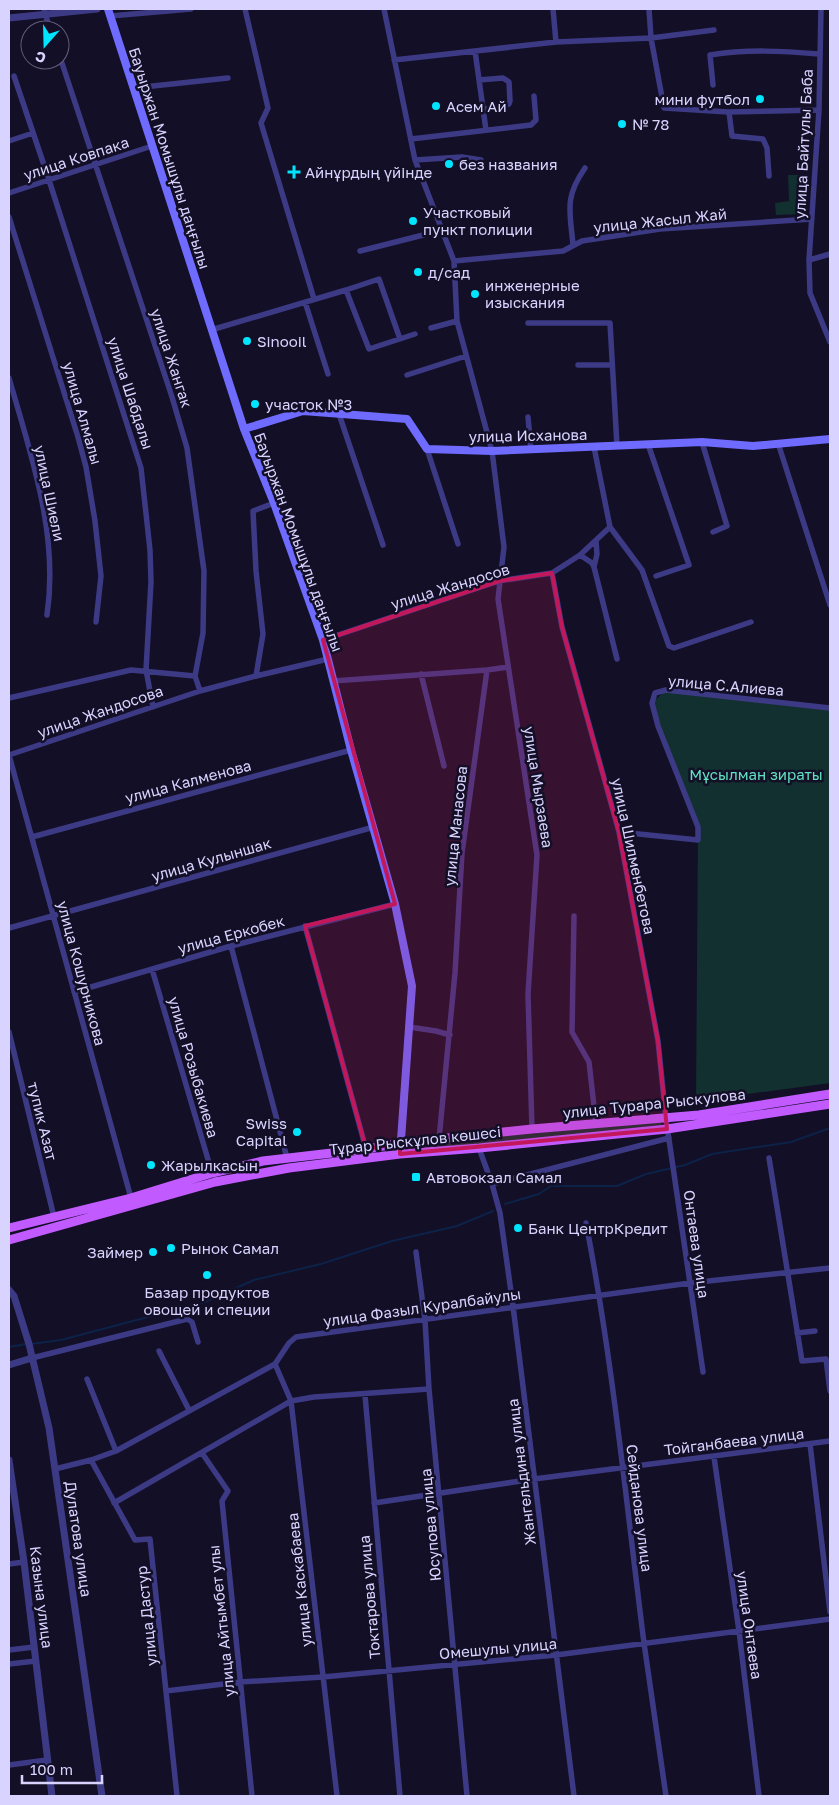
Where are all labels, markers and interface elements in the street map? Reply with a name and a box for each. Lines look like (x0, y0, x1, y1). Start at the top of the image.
north arrow (20, 20, 70, 70)
street label: Бауыржан Момышұлы даңғылы (125, 45, 214, 271)
text: С (33, 48, 48, 67)
street label: улица Байтулы Баба (790, 68, 816, 220)
place label: мини футбол (655, 90, 750, 108)
marker: мини футбол (754, 93, 766, 105)
place label: Асем Ай (446, 97, 507, 115)
marker: Асем Ай (430, 100, 442, 112)
place label: № 78 (632, 115, 669, 133)
marker: № 78 (616, 118, 628, 130)
street label: улица Ковпака (21, 132, 131, 184)
place label: без названия (459, 155, 558, 173)
marker: без названия (443, 158, 455, 170)
place label: Айнұрдың үйінде (305, 163, 432, 182)
marker: Айнұрдың үйінде (287, 165, 301, 179)
place label: Участковый пункт полиции (423, 203, 533, 238)
street label: улица Жасыл Жай (592, 204, 728, 236)
marker: Участковый пункт полиции (407, 215, 419, 227)
place label: д/сад (428, 263, 470, 281)
marker: д/сад (412, 266, 424, 278)
place label: инженерные изыскания (485, 276, 580, 311)
marker: инженерные изыскания (469, 288, 481, 300)
street label: улица Жангак (147, 306, 197, 410)
place label: Sinooil (257, 332, 307, 350)
street label: улица Шабдалы (104, 335, 158, 451)
marker: Sinooil (241, 335, 253, 347)
street label: улица Алмалы (60, 360, 106, 466)
place label: участок №3 (265, 395, 352, 413)
marker: участок №3 (249, 398, 261, 410)
street label: улица Исханова (468, 425, 588, 445)
street label: Бауыржан Момышұлы даңғылы (250, 430, 347, 654)
street label: улица Шиели (31, 443, 69, 543)
street label: улица Жандосов (388, 559, 512, 613)
street label: улица С.Алиева (667, 671, 785, 699)
street label: улица Жандосова (35, 681, 165, 741)
street label: улица Мырзаева (521, 725, 557, 849)
street label: улица Калменова (123, 755, 253, 807)
street label: улица Манасова (440, 765, 470, 887)
park label: Мұсылман зираты (689, 765, 823, 784)
street label: улица Шилменбетова (609, 776, 659, 936)
street label: улица Кулыншак (149, 833, 273, 885)
street label: улица Кошурникова (54, 899, 110, 1047)
street label: улица Еркобек (176, 911, 287, 957)
street label: улица Розыбакиева (165, 994, 223, 1140)
street label: тупик Азат (25, 1080, 62, 1163)
street label: улица Турара Рыскулова (562, 1084, 746, 1122)
place label: Swiss Capital (236, 1114, 287, 1149)
street label: Тұрар Рыскұлов көшесі (328, 1122, 502, 1159)
marker: Swiss Capital (291, 1126, 303, 1138)
place label: Жарылкасын (161, 1156, 258, 1174)
marker: Жарылкасын (145, 1159, 157, 1171)
place label: Автовокзал Самал (426, 1168, 562, 1186)
marker: Автовокзал Самал (410, 1171, 422, 1183)
street label: Онтаева улица (680, 1189, 714, 1299)
place label: Банк ЦентрКредит (528, 1219, 668, 1237)
marker: Банк ЦентрКредит (512, 1222, 524, 1234)
place label: Рынок Самал (181, 1239, 279, 1257)
marker: Рынок Самал (165, 1242, 177, 1254)
place label: Займер (87, 1243, 143, 1261)
marker: Займер (147, 1246, 159, 1258)
marker: Базар продуктов овощей и специи (201, 1269, 213, 1281)
place label: Базар продуктов овощей и специи (143, 1283, 271, 1318)
street label: улица Фазыл Куралбайулы (322, 1284, 522, 1330)
street label: Жангельдина улица (503, 1398, 539, 1546)
street label: Тойганбаева улица (663, 1423, 805, 1459)
street label: Сейданова улица (623, 1443, 657, 1573)
street label: Юсупова улица (416, 1468, 444, 1582)
street label: Дулатова улица (62, 1480, 96, 1598)
street label: улица Каскабаева (283, 1512, 315, 1648)
street label: Токтарова улица (355, 1534, 383, 1660)
street label: улица Айтымбет улы (204, 1544, 238, 1698)
street label: Казына улица (27, 1545, 57, 1649)
street label: улица Дастур (132, 1565, 160, 1667)
street label: улица Онтаева (733, 1570, 767, 1680)
street label: Омешулы улица (438, 1634, 558, 1662)
scale bar (22, 1752, 102, 1784)
text: 100 m (30, 1760, 73, 1778)

